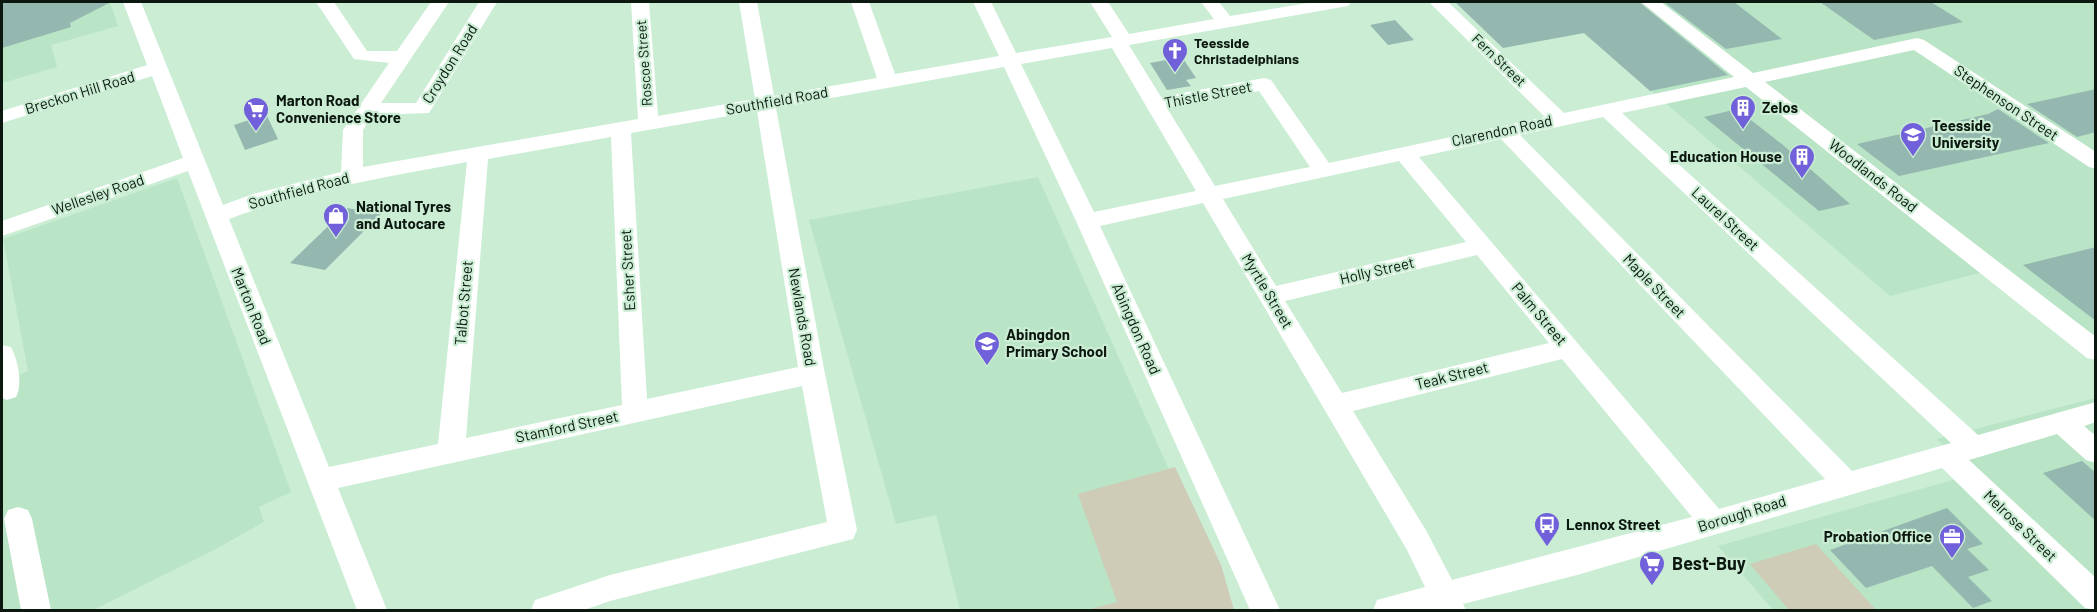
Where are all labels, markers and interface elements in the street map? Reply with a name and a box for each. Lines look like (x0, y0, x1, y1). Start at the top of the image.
street label: Roscoe Street (632, 19, 655, 107)
street label: Croydon Road (418, 21, 481, 106)
street label: Fern Street (1469, 30, 1530, 90)
place label: Teesside Christadelphians (1194, 34, 1299, 67)
church icon: Teesside Christadelphians (1160, 36, 1190, 74)
street label: Stephenson Street (1951, 61, 2062, 144)
street label: Breckon Hill Road (23, 67, 137, 117)
street label: Thistle Street (1163, 77, 1253, 111)
street label: Southfield Road (724, 82, 829, 118)
place label: Marton Road Convenience Store (276, 91, 401, 126)
building icon: Zelos (1728, 93, 1758, 131)
supermarket icon: Marton Road Convenience Store (241, 95, 271, 133)
place label: Zelos (1762, 98, 1799, 116)
street label: Clarendon Road (1450, 111, 1554, 149)
place label: Teesside University (1932, 116, 2000, 151)
school or university icon: Teesside University (1898, 120, 1928, 158)
street label: Woodlands Road (1826, 135, 1922, 215)
building icon: Education House (1787, 142, 1817, 180)
place label: Education House (1670, 147, 1782, 165)
street label: Southfield Road (246, 168, 351, 212)
street label: Wellesley Road (49, 170, 146, 218)
street label: Laurel Street (1688, 183, 1763, 254)
place label: National Tyres and Autocare (356, 197, 452, 232)
shop icon: National Tyres and Autocare (321, 201, 351, 239)
street label: Esher Street (616, 229, 638, 311)
street label: Myrtle Street (1238, 250, 1297, 331)
street label: Maple Street (1620, 250, 1690, 321)
street label: Holly Street (1338, 253, 1416, 287)
street label: Talbot Street (450, 260, 476, 346)
street label: Marton Road (228, 264, 276, 347)
street label: Newlands Road (785, 266, 820, 367)
street label: Palm Street (1508, 278, 1571, 348)
street label: Abingdon Road (1109, 280, 1165, 377)
place label: Abingdon Primary School (1006, 325, 1107, 360)
school or university icon: Abingdon Primary School (972, 329, 1002, 367)
street label: Teak Street (1413, 357, 1490, 393)
street label: Stamford Street (514, 406, 620, 446)
street label: Melrose Street (1980, 486, 2061, 565)
street label: Borough Road (1695, 491, 1788, 535)
bus stop icon: Lennox Street (1532, 510, 1562, 548)
place label: Lennox Street (1566, 515, 1661, 533)
office icon: Probation Office (1937, 522, 1967, 560)
place label: Probation Office (1824, 527, 1932, 545)
supermarket icon: Best-Buy (1637, 549, 1667, 587)
place label: Best-Buy (1672, 552, 1746, 574)

